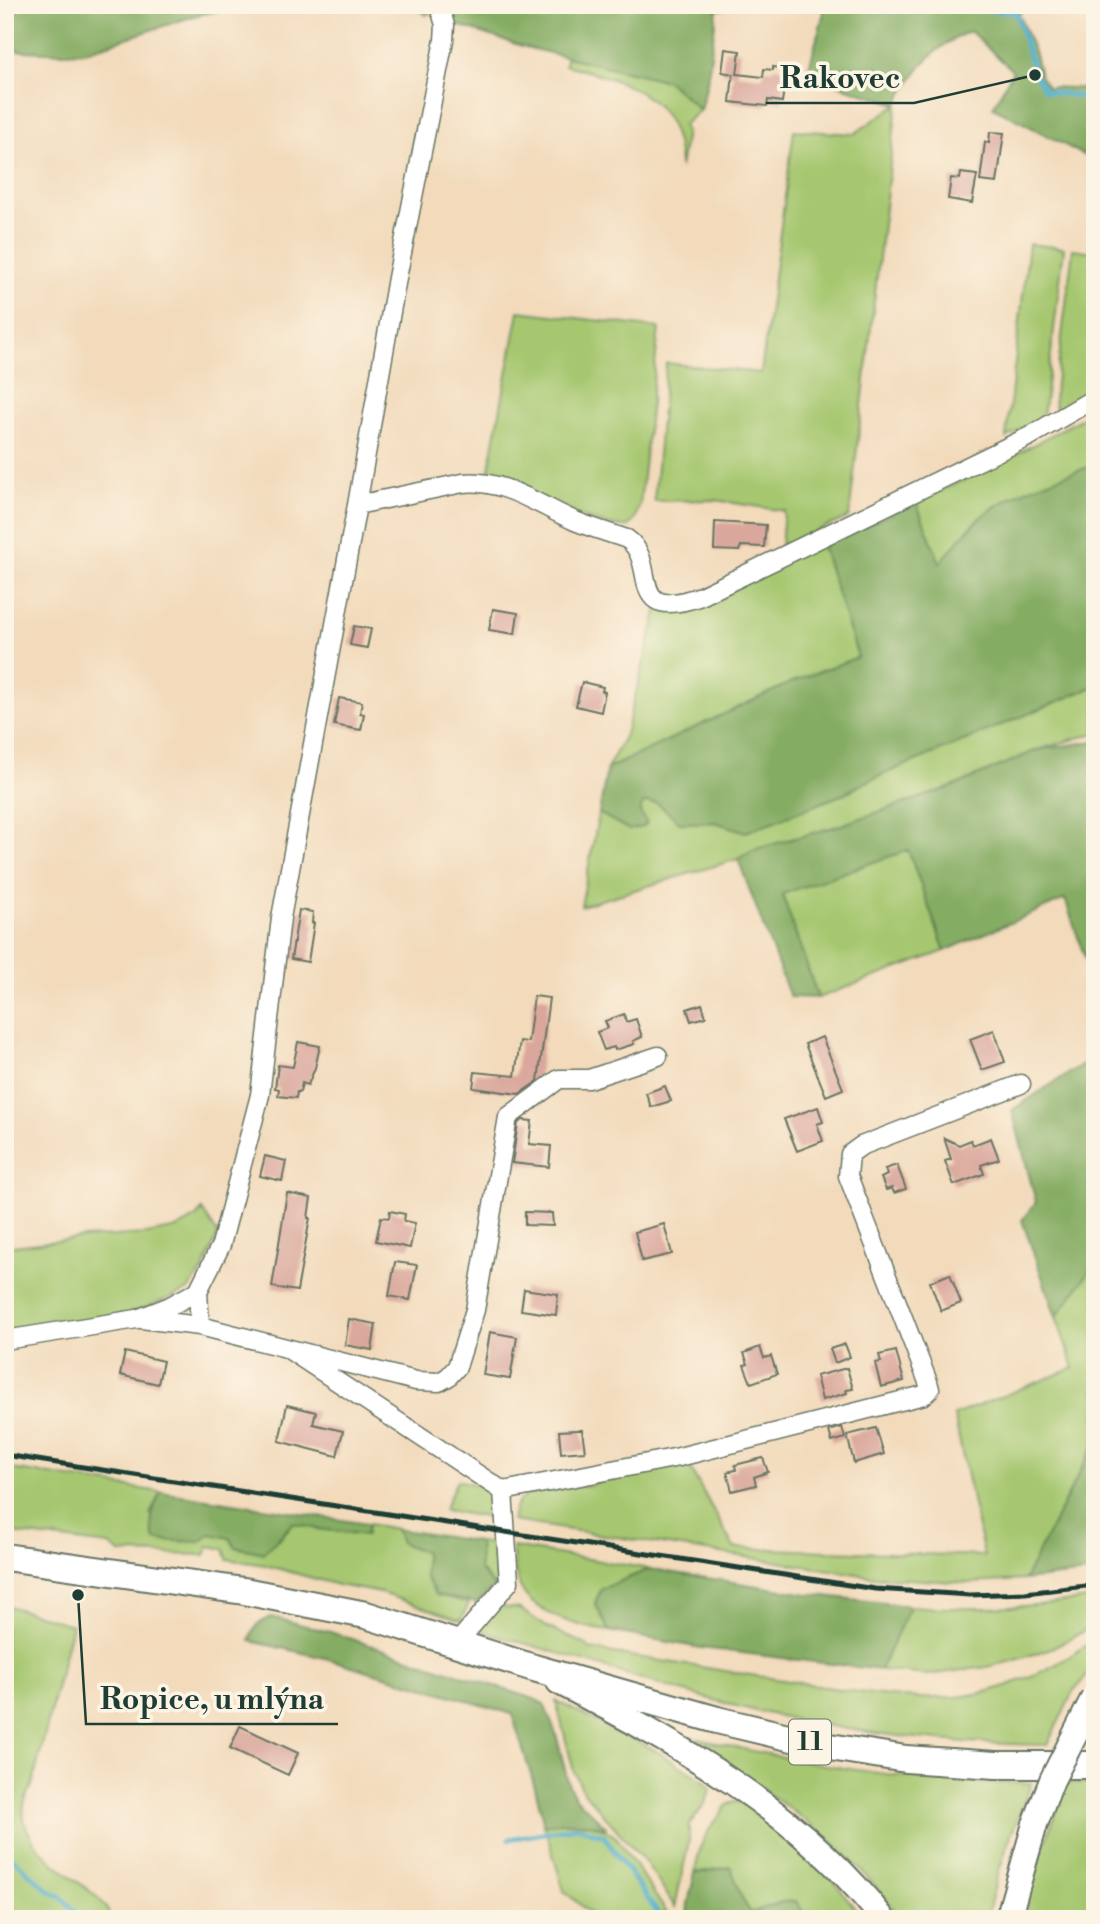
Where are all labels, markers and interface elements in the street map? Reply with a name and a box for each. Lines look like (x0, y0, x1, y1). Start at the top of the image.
callout: Rakovec (766, 52, 914, 103)
text: Rakovec (780, 60, 900, 98)
callout: Ropice, u mlýna (86, 1673, 338, 1724)
text: Ropice, u mlýna (100, 1681, 325, 1719)
road number: 11 (789, 1720, 831, 1764)

